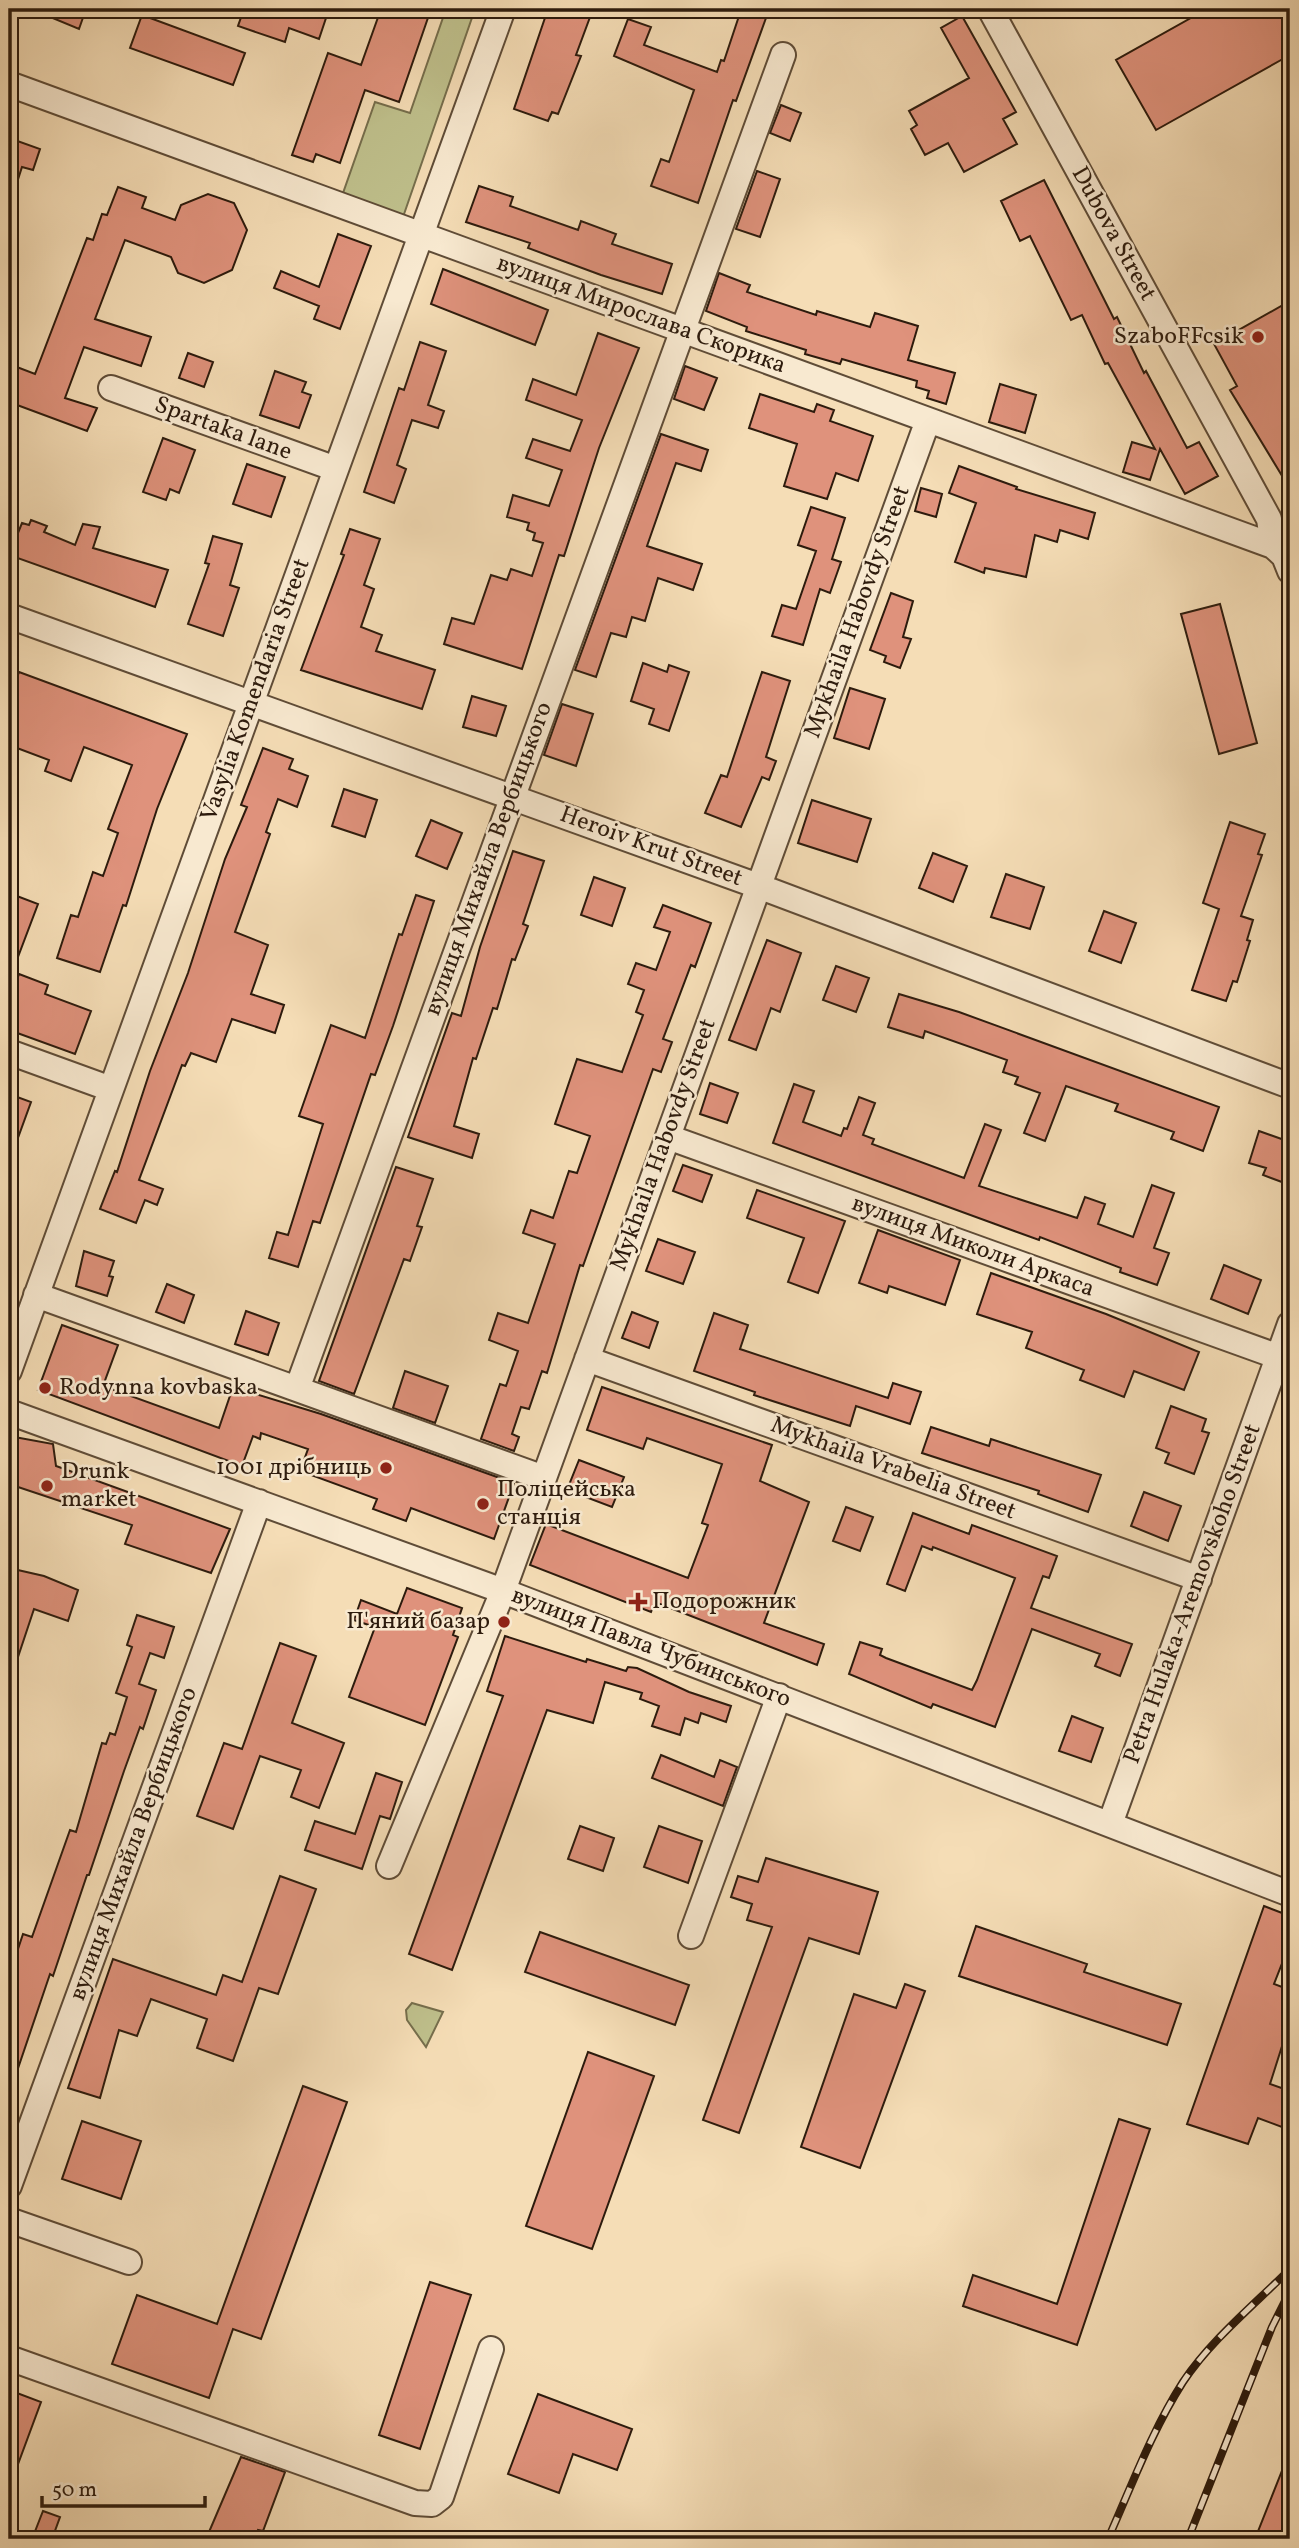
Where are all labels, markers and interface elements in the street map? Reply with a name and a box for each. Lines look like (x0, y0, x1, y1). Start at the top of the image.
street label: Dubova Street (1062, 161, 1164, 307)
street label: вулиця Мирослава Скорика (492, 247, 790, 383)
place label: SzaboFFcsik (1114, 320, 1244, 354)
marker: SzaboFFcsik (1250, 329, 1266, 345)
street label: Spartaka lane (149, 388, 297, 470)
street label: Mykhaila Habovdy Street (796, 481, 920, 743)
street label: Vasylia Komendaria Street (193, 554, 319, 826)
street label: вулиця Михайла Вербицького (416, 697, 562, 1021)
street label: Heroiv Krut Street (555, 798, 747, 896)
street label: Mykhaila Habovdy Street (602, 1014, 726, 1276)
street label: вулиця Миколи Аркаса (847, 1187, 1099, 1307)
place label: Rodynna kovbaska (59, 1371, 258, 1405)
marker: Rodynna kovbaska (37, 1380, 53, 1396)
street label: Mykhaila Vrabelia Street (765, 1409, 1021, 1529)
street label: Petra Hulaka-Aremovskoho Street (1116, 1419, 1270, 1769)
place label: 1001 дрібниць (216, 1451, 372, 1485)
place label: Drunk market (61, 1455, 137, 1517)
marker: 1001 дрібниць (378, 1460, 394, 1476)
place label: Поліцейська станція (497, 1473, 636, 1535)
marker: Drunk market (39, 1478, 55, 1494)
marker: Поліцейська станція (475, 1496, 491, 1512)
street label: вулиця Павла Чубинського (506, 1579, 796, 1717)
place label: Подорожник (652, 1585, 796, 1619)
marker: Подорожник (630, 1594, 646, 1610)
place label: П'яний базар (346, 1605, 490, 1639)
marker: П'яний базар (496, 1614, 512, 1630)
street label: вулиця Михайла Вербицького (61, 1682, 207, 2006)
scale bar (42, 2464, 205, 2508)
text: 50 m (52, 2476, 97, 2505)

